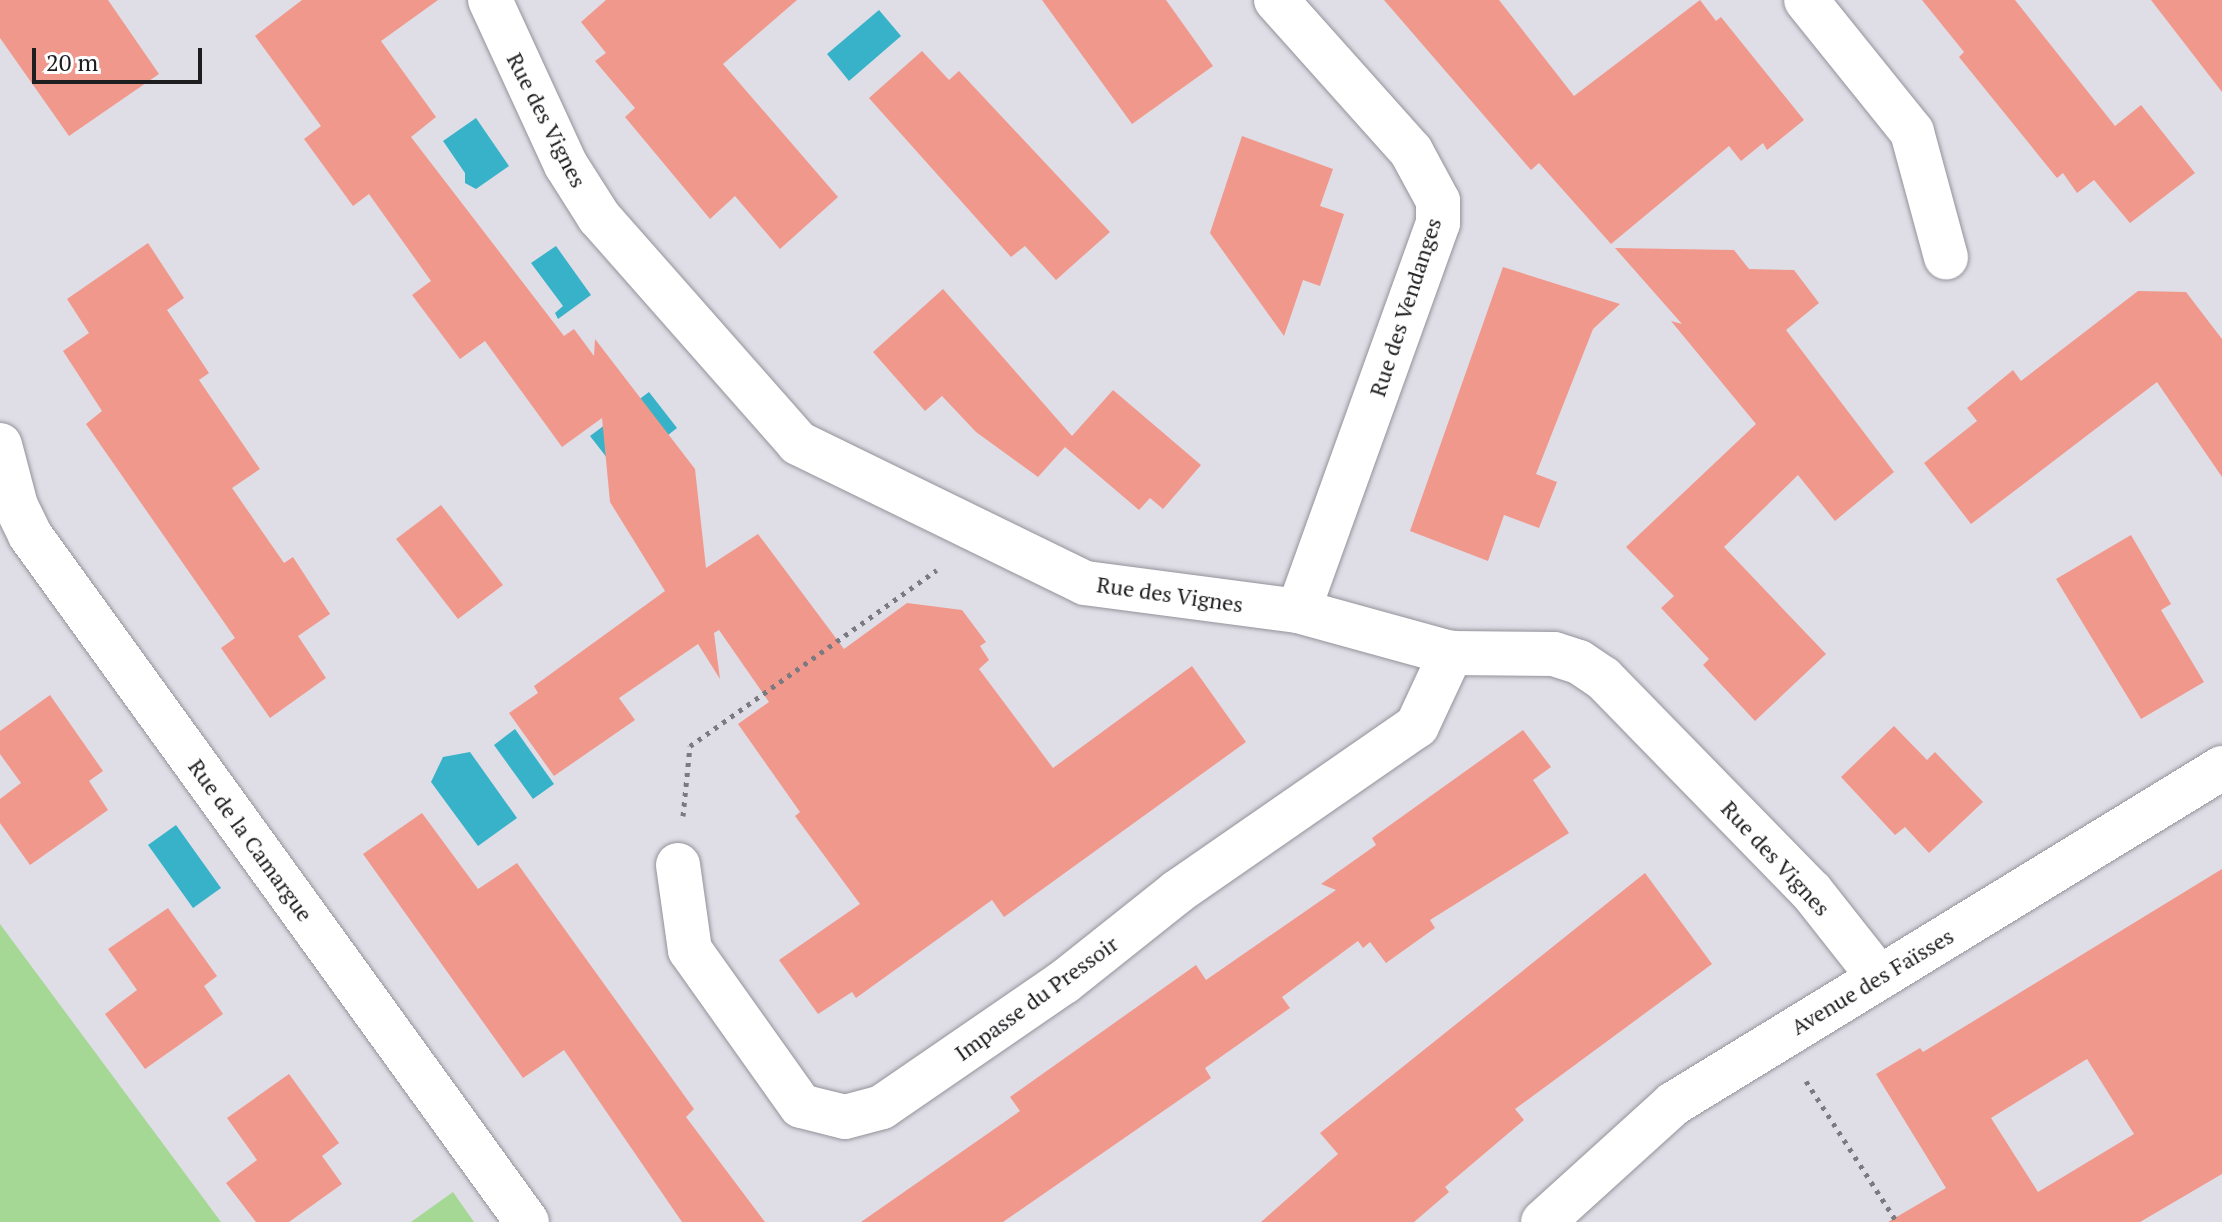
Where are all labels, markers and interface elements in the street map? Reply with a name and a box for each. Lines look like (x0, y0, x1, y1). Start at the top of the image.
scale bar (36, 32, 206, 82)
text: 20 m (46, 46, 98, 78)
street label: Rue des Vignes (502, 48, 592, 192)
street label: Rue des Vendanges (1364, 214, 1446, 400)
street label: Rue des Vignes (1095, 571, 1245, 617)
street label: Rue de la Camargue (183, 754, 319, 926)
street label: Rue des Vignes (1716, 795, 1836, 921)
street label: Avenue des Faïsses (1786, 922, 1958, 1040)
street label: Impasse du Pressoir (949, 930, 1123, 1066)

